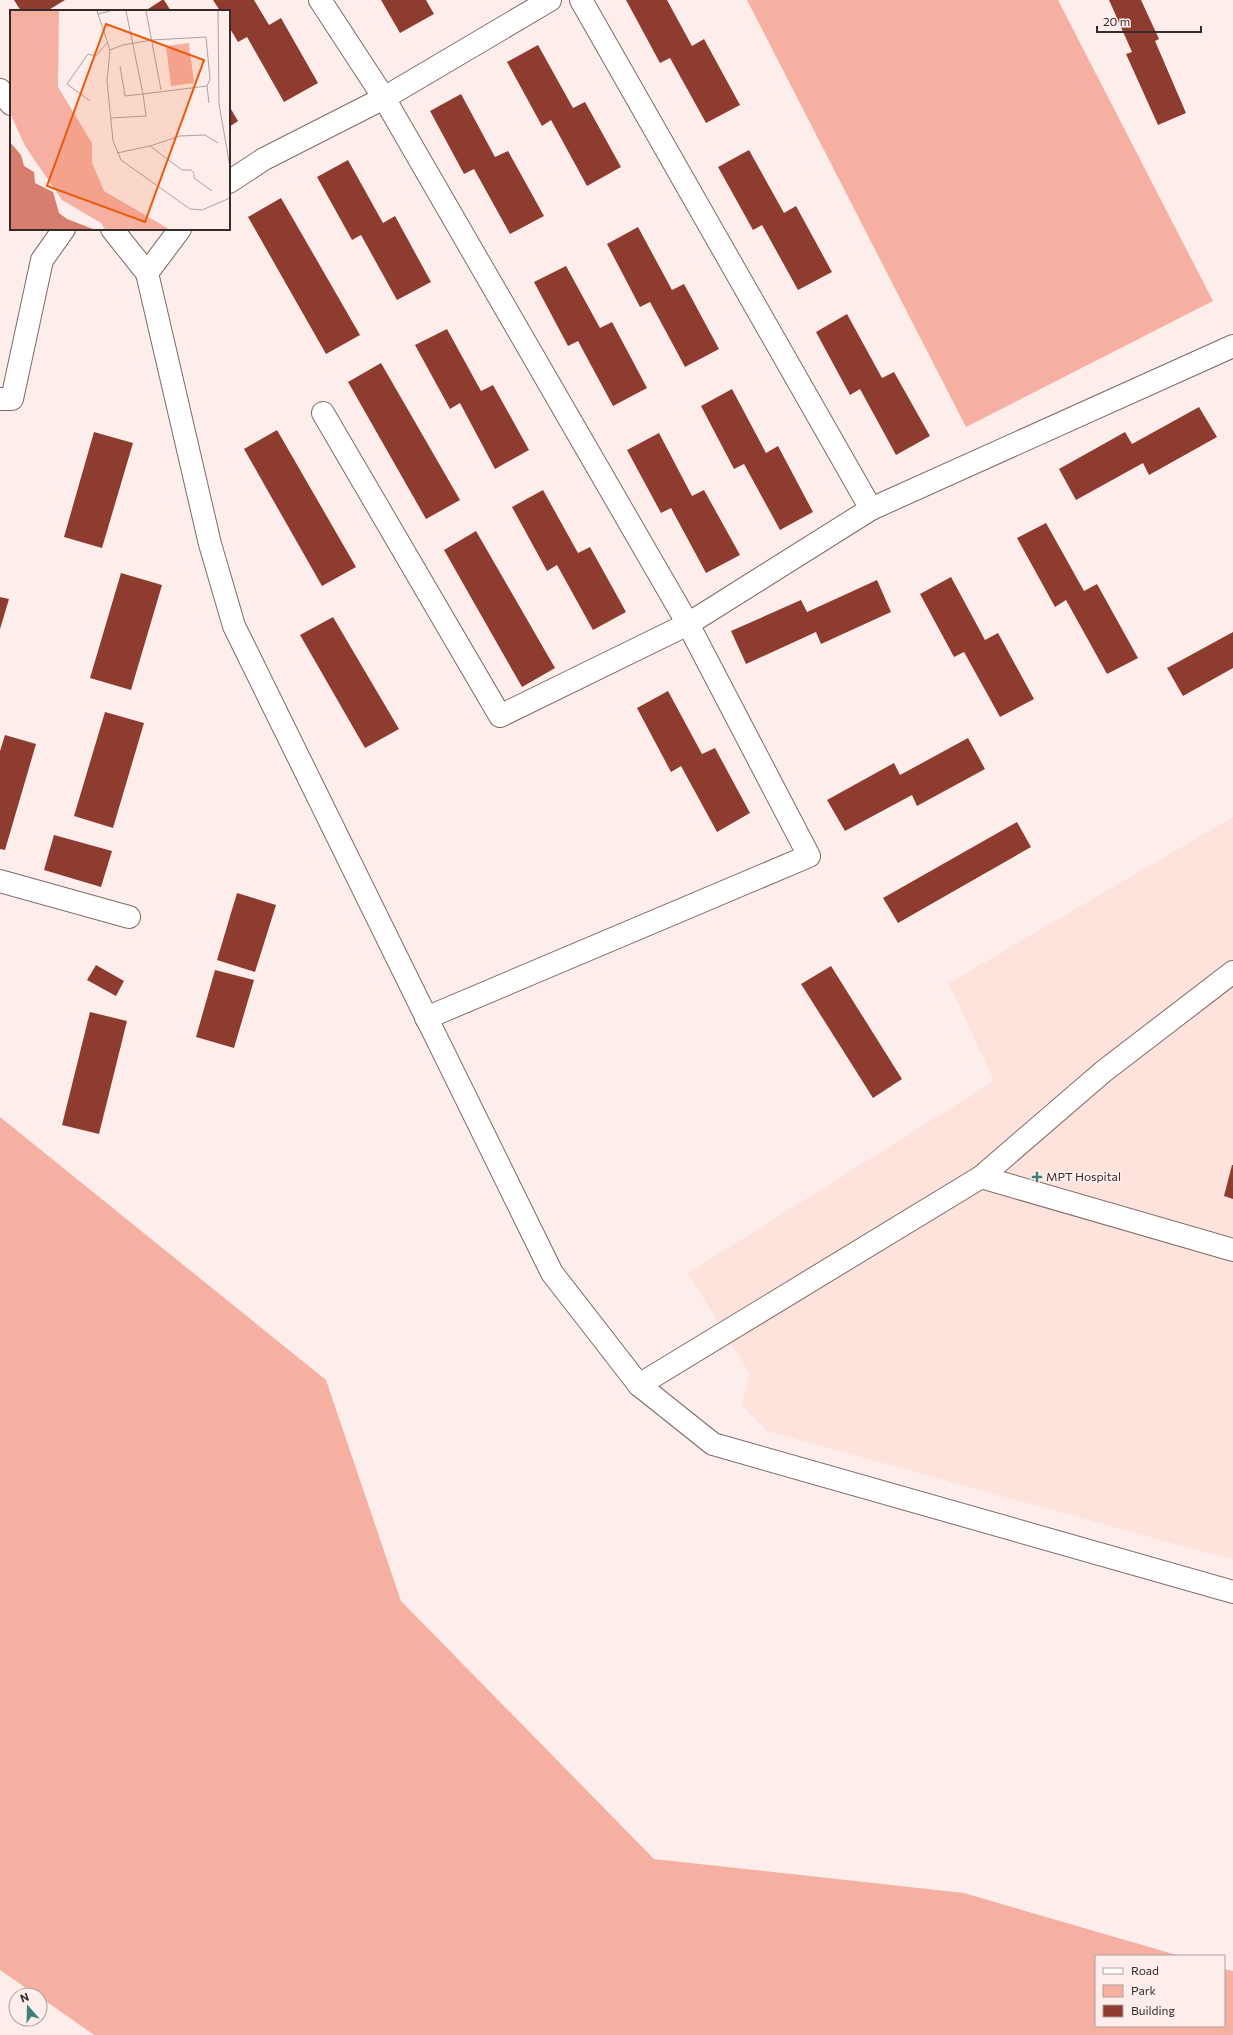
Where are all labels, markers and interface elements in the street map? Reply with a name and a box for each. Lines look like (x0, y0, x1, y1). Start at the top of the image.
scale bar (1097, 8, 1201, 34)
inset map (10, 10, 230, 230)
text: 20 m (1103, 14, 1130, 28)
place label: MPT Hospital (1046, 1169, 1121, 1183)
marker: MPT Hospital (1031, 1171, 1043, 1183)
legend (1095, 1955, 1225, 2027)
text: Road (1131, 1963, 1159, 1977)
text: Park (1131, 1983, 1157, 1997)
north arrow (8, 1987, 48, 2027)
text: N (18, 1990, 31, 2005)
text: Building (1131, 2003, 1175, 2017)

